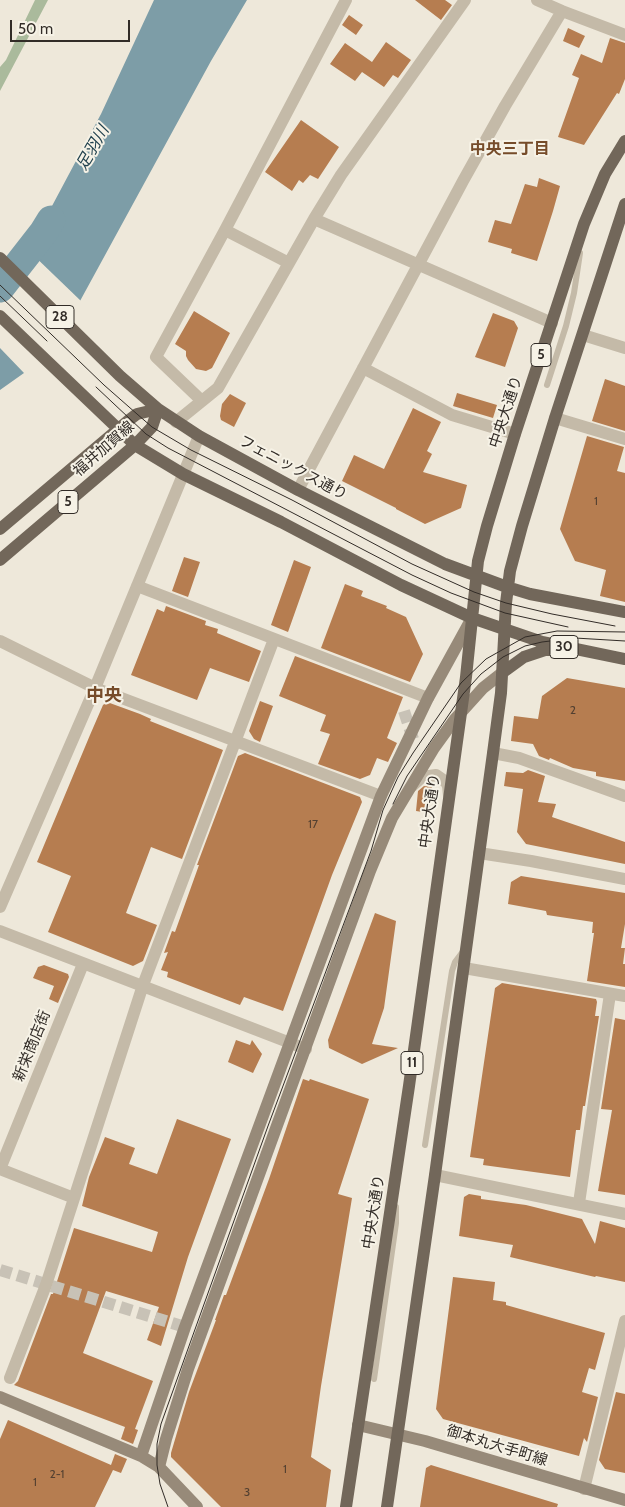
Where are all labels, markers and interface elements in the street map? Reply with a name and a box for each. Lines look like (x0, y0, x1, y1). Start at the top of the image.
scale bar (12, 10, 132, 42)
text: 50 m (18, 20, 53, 38)
water label: 足羽川 (73, 122, 113, 174)
district label: 中央三丁目 (470, 139, 550, 159)
road number: 28 (46, 306, 74, 328)
road number: 5 (531, 344, 551, 366)
street label: 中央大通り (486, 374, 526, 450)
street label: 福井加賀線 (70, 418, 138, 480)
street label: フェニックス通り (236, 432, 350, 504)
road number: 5 (58, 491, 78, 514)
house number: 1 (594, 494, 598, 508)
road number: 30 (550, 636, 578, 659)
district label: 中央 (86, 685, 122, 707)
house number: 2 (570, 703, 576, 717)
street label: 中央大通り (416, 773, 444, 849)
house number: 17 (308, 817, 318, 831)
street label: 新栄商店街 (10, 1008, 54, 1084)
road number: 11 (401, 1052, 423, 1074)
street label: 中央大通り (359, 1174, 389, 1250)
street label: 御本丸大手町線 (444, 1422, 550, 1470)
house number: 1 (283, 1462, 287, 1476)
house number: 2-1 (50, 1467, 64, 1481)
house number: 1 (33, 1475, 37, 1489)
house number: 3 (244, 1485, 250, 1499)

